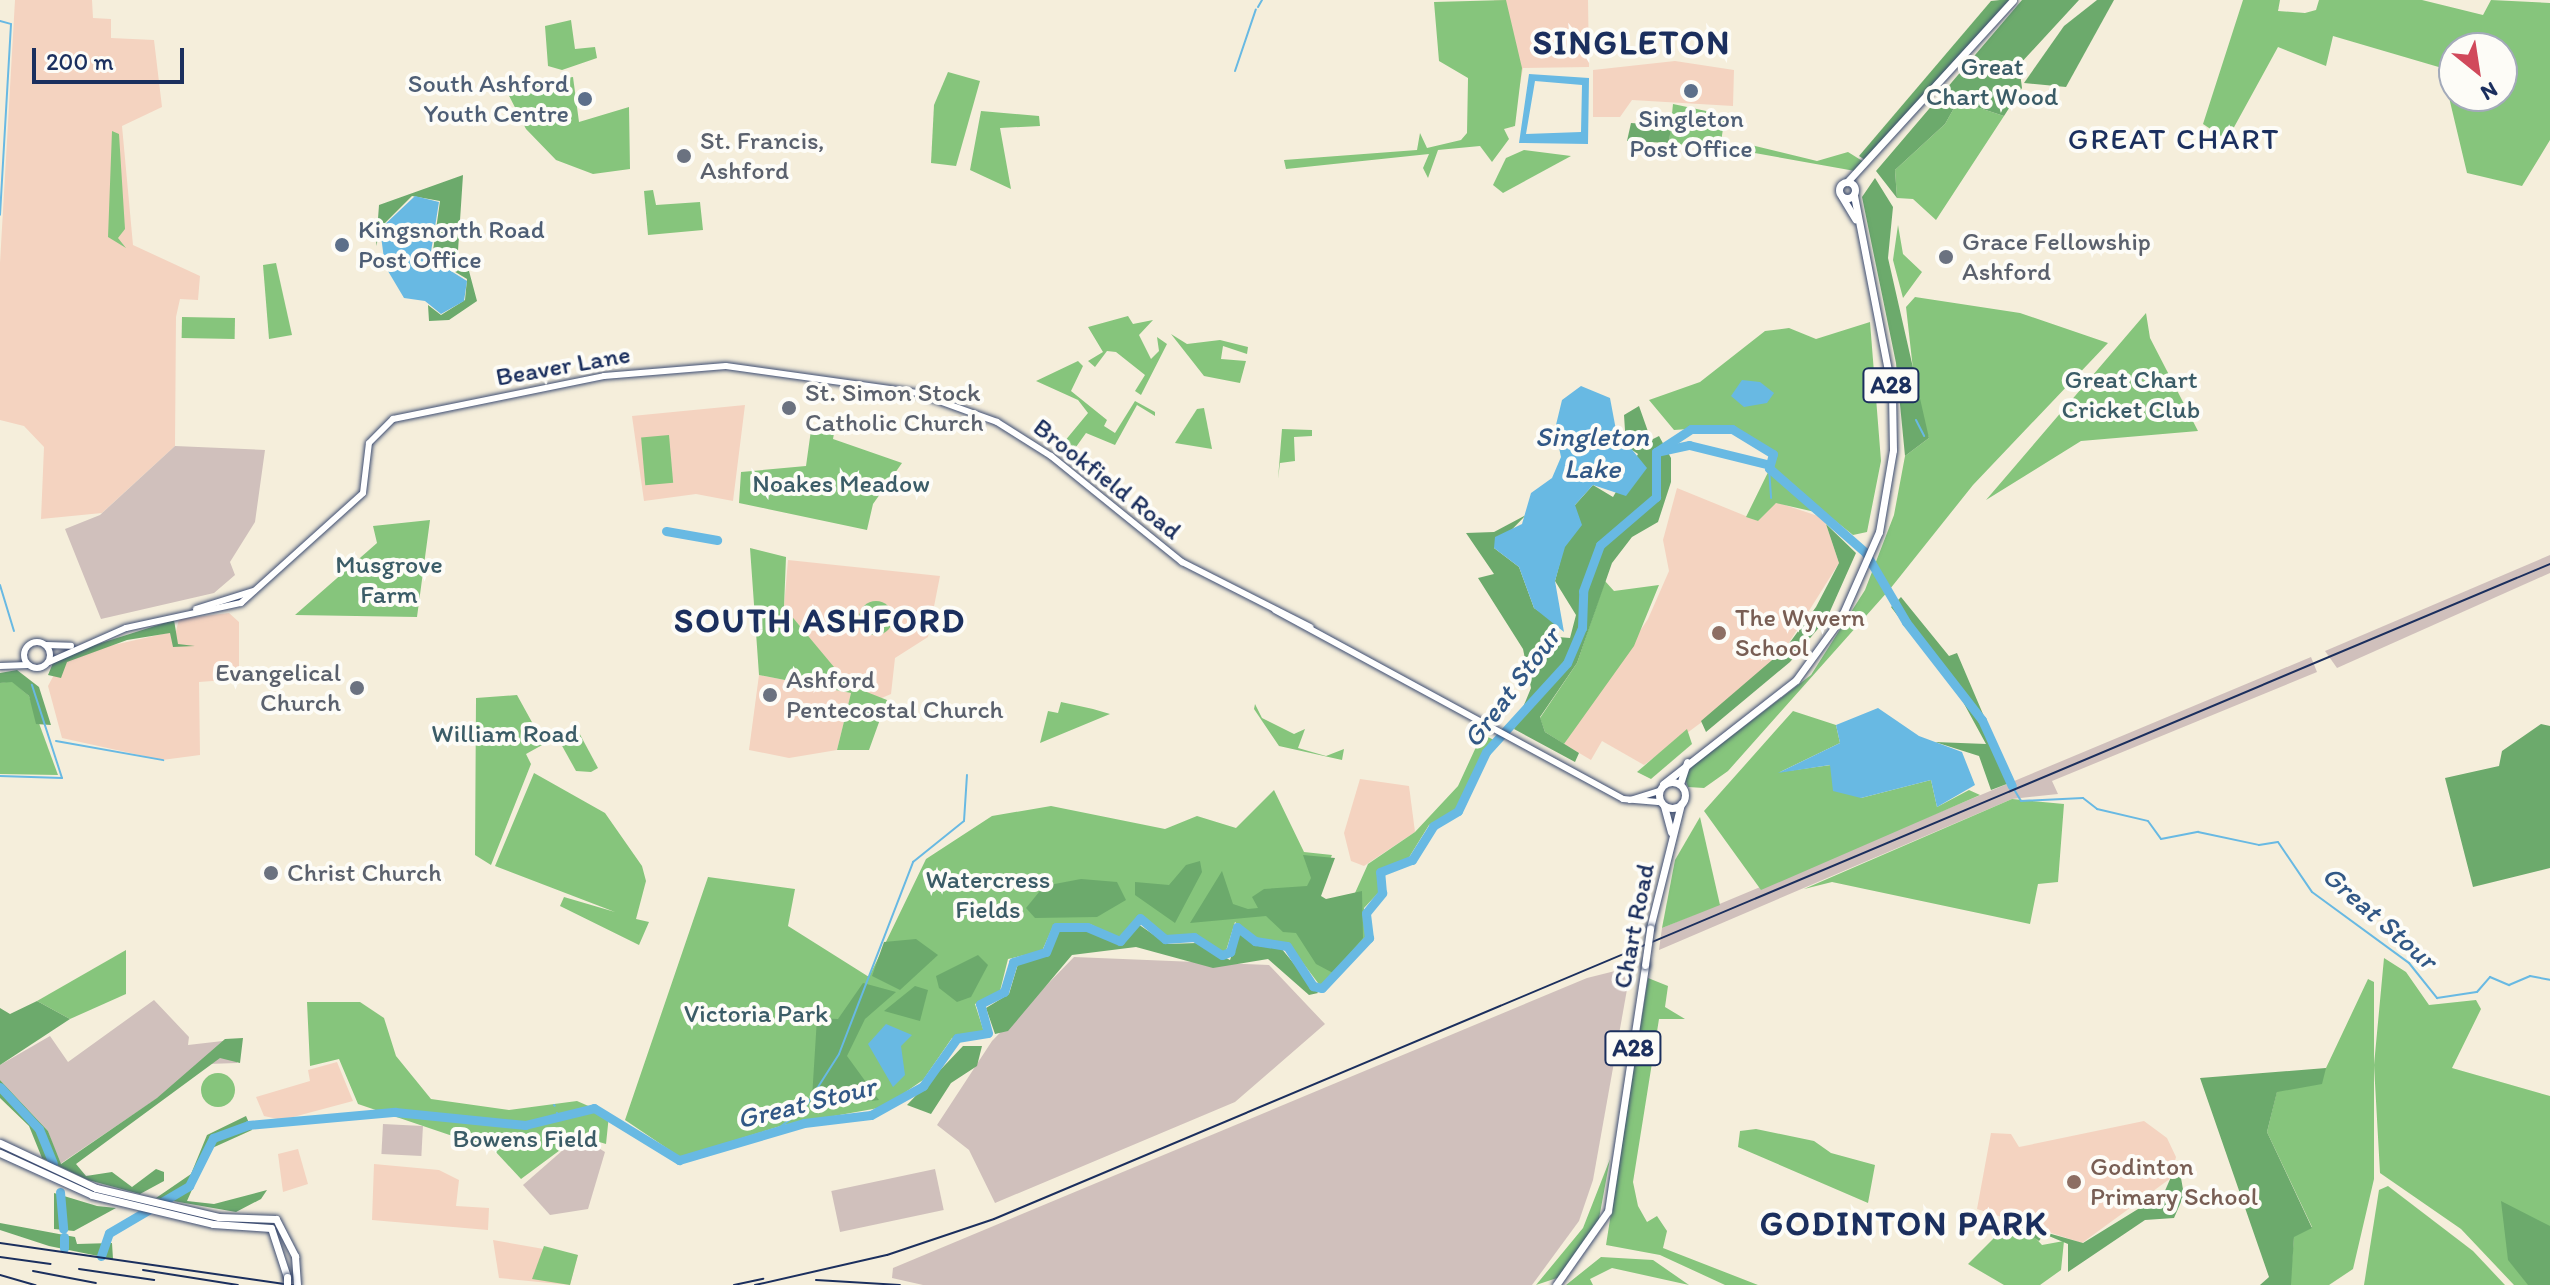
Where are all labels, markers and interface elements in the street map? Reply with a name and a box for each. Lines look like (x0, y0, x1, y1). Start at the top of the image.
district label: SINGLETON (1533, 23, 1731, 63)
scale bar (36, 32, 188, 82)
north arrow (2438, 32, 2518, 112)
text: 200 m (46, 47, 114, 76)
park label: Great Chart Wood (1926, 51, 2058, 112)
place label: South Ashford Youth Centre (409, 68, 569, 130)
text: N (2476, 76, 2502, 107)
marker: Singleton Post Office (1682, 82, 1700, 100)
marker: South Ashford Youth Centre (576, 90, 594, 108)
place label: Singleton Post Office (1629, 103, 1753, 164)
district label: GREAT CHART (2066, 121, 2282, 157)
place label: St. Francis, Ashford (700, 125, 824, 186)
marker: St. Francis, Ashford (675, 147, 693, 165)
place label: Kingsnorth Road Post Office (358, 214, 544, 276)
place label: Grace Fellowship Ashford (1962, 226, 2150, 288)
marker: Kingsnorth Road Post Office (333, 236, 351, 254)
marker: Grace Fellowship Ashford (1937, 248, 1955, 266)
street label: Beaver Lane (493, 339, 633, 393)
park label: Great Chart Cricket Club (2062, 364, 2200, 426)
road number: A28 (1861, 365, 1921, 405)
place label: St. Simon Stock Catholic Church (805, 377, 984, 438)
marker: St. Simon Stock Catholic Church (780, 399, 798, 417)
street label: Brookfield Road (1027, 411, 1187, 547)
water label: Singleton Lake (1535, 419, 1649, 485)
park label: Noakes Meadow (752, 468, 930, 500)
park label: Musgrove Farm (335, 549, 443, 610)
district label: SOUTH ASHFORD (675, 601, 965, 641)
place label: The Wyvern School (1735, 602, 1865, 664)
water label: Great Stour (1455, 621, 1567, 753)
marker: The Wyvern School (1710, 624, 1728, 642)
place label: Evangelical Church (215, 657, 341, 718)
place label: Ashford Pentecostal Church (786, 664, 1004, 726)
marker: Evangelical Church (348, 679, 366, 697)
marker: Ashford Pentecostal Church (761, 686, 779, 704)
park label: William Road (431, 718, 579, 750)
place label: Christ Church (287, 857, 443, 889)
water label: Great Stour (2316, 858, 2444, 976)
street label: Chart Road (1607, 861, 1661, 991)
marker: Christ Church (262, 864, 280, 882)
park label: Watercress Fields (926, 864, 1050, 926)
park label: Victoria Park (684, 998, 828, 1030)
road number: A28 (1603, 1028, 1663, 1068)
water label: Great Stour (734, 1069, 878, 1135)
park label: Bowens Field (452, 1123, 598, 1155)
place label: Godinton Primary School (2090, 1151, 2258, 1212)
marker: Godinton Primary School (2065, 1173, 2083, 1191)
district label: GODINTON PARK (1762, 1204, 2046, 1244)

